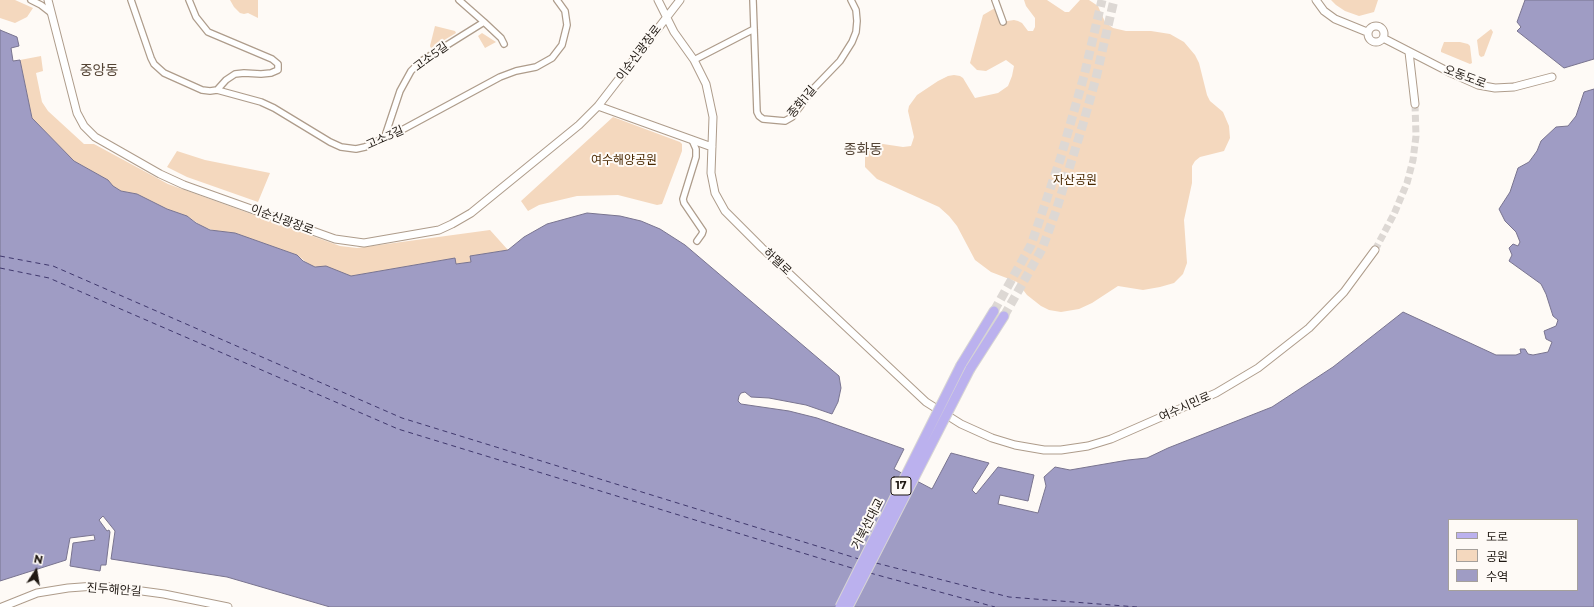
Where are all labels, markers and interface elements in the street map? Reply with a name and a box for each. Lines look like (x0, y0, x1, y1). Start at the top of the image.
street label: 이순신광장로 (613, 22, 665, 84)
street label: 고소5길 (411, 39, 451, 75)
street label: 오동도로 (1442, 62, 1488, 92)
district label: 중앙동 (80, 63, 118, 79)
street label: 종화1길 (784, 83, 820, 121)
street label: 고소3길 (364, 123, 406, 153)
district label: 종화동 (844, 142, 882, 158)
park label: 여수해양공원 (591, 153, 657, 167)
park label: 자산공원 (1053, 173, 1097, 187)
street label: 이순신광장로 (248, 202, 316, 238)
street label: 하멜로 (760, 245, 794, 279)
street label: 여수시민로 (1157, 389, 1213, 425)
road number: 17 (891, 477, 911, 495)
street label: 거북선대교 (849, 496, 887, 552)
legend (1448, 519, 1578, 591)
text: 도로 (1486, 529, 1508, 544)
text: 공원 (1486, 549, 1508, 564)
north arrow (16, 551, 56, 591)
text: N (33, 551, 44, 567)
text: 수역 (1486, 569, 1508, 584)
street label: 진두해안길 (86, 581, 142, 599)

